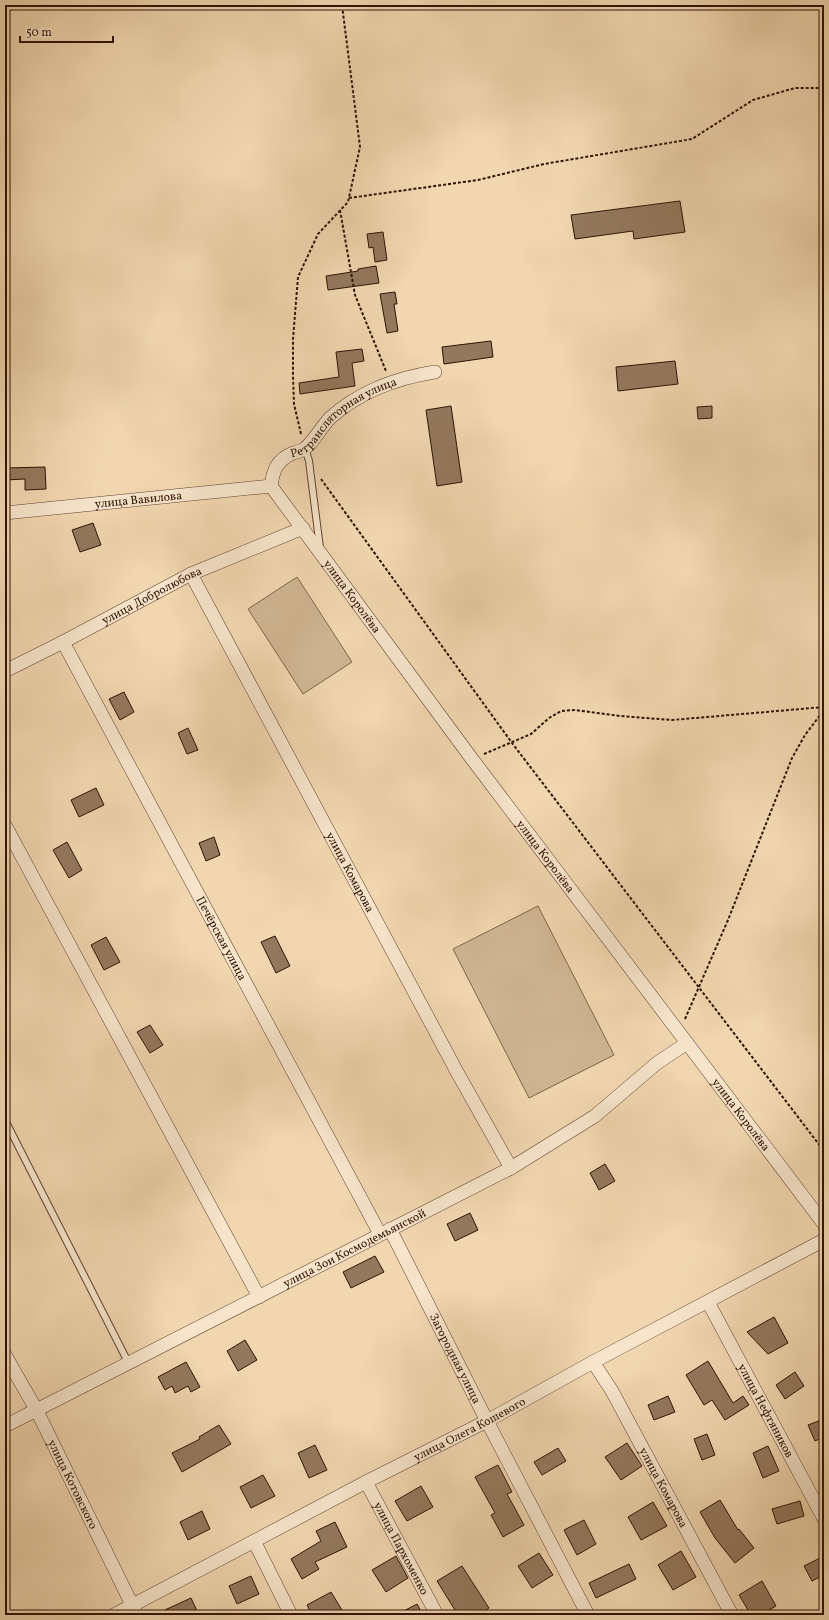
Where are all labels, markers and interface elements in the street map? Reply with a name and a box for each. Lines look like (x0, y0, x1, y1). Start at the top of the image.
scale bar (20, 18, 113, 44)
text: 50 m (26, 25, 52, 41)
street label: Ретрансляторная улица (289, 374, 399, 462)
street label: улица Вавилова (94, 488, 183, 513)
street label: улица Королёва (319, 557, 384, 637)
street label: улица Добролюбова (99, 563, 204, 629)
street label: улица Королёва (512, 817, 578, 897)
street label: улица Комарова (321, 830, 377, 916)
street label: Печёрская улица (192, 894, 250, 984)
street label: улица Королёва (708, 1075, 773, 1155)
street label: улица Зои Космодемьянской (280, 1206, 429, 1292)
street label: Загородная улица (425, 1311, 484, 1407)
street label: улица Нефтяников (733, 1361, 797, 1461)
street label: улица Олега Кошевого (411, 1394, 529, 1466)
street label: улица Котовского (43, 1437, 101, 1532)
street label: улица Комарова (635, 1445, 691, 1531)
street label: улица Пархоменко (369, 1499, 432, 1598)

